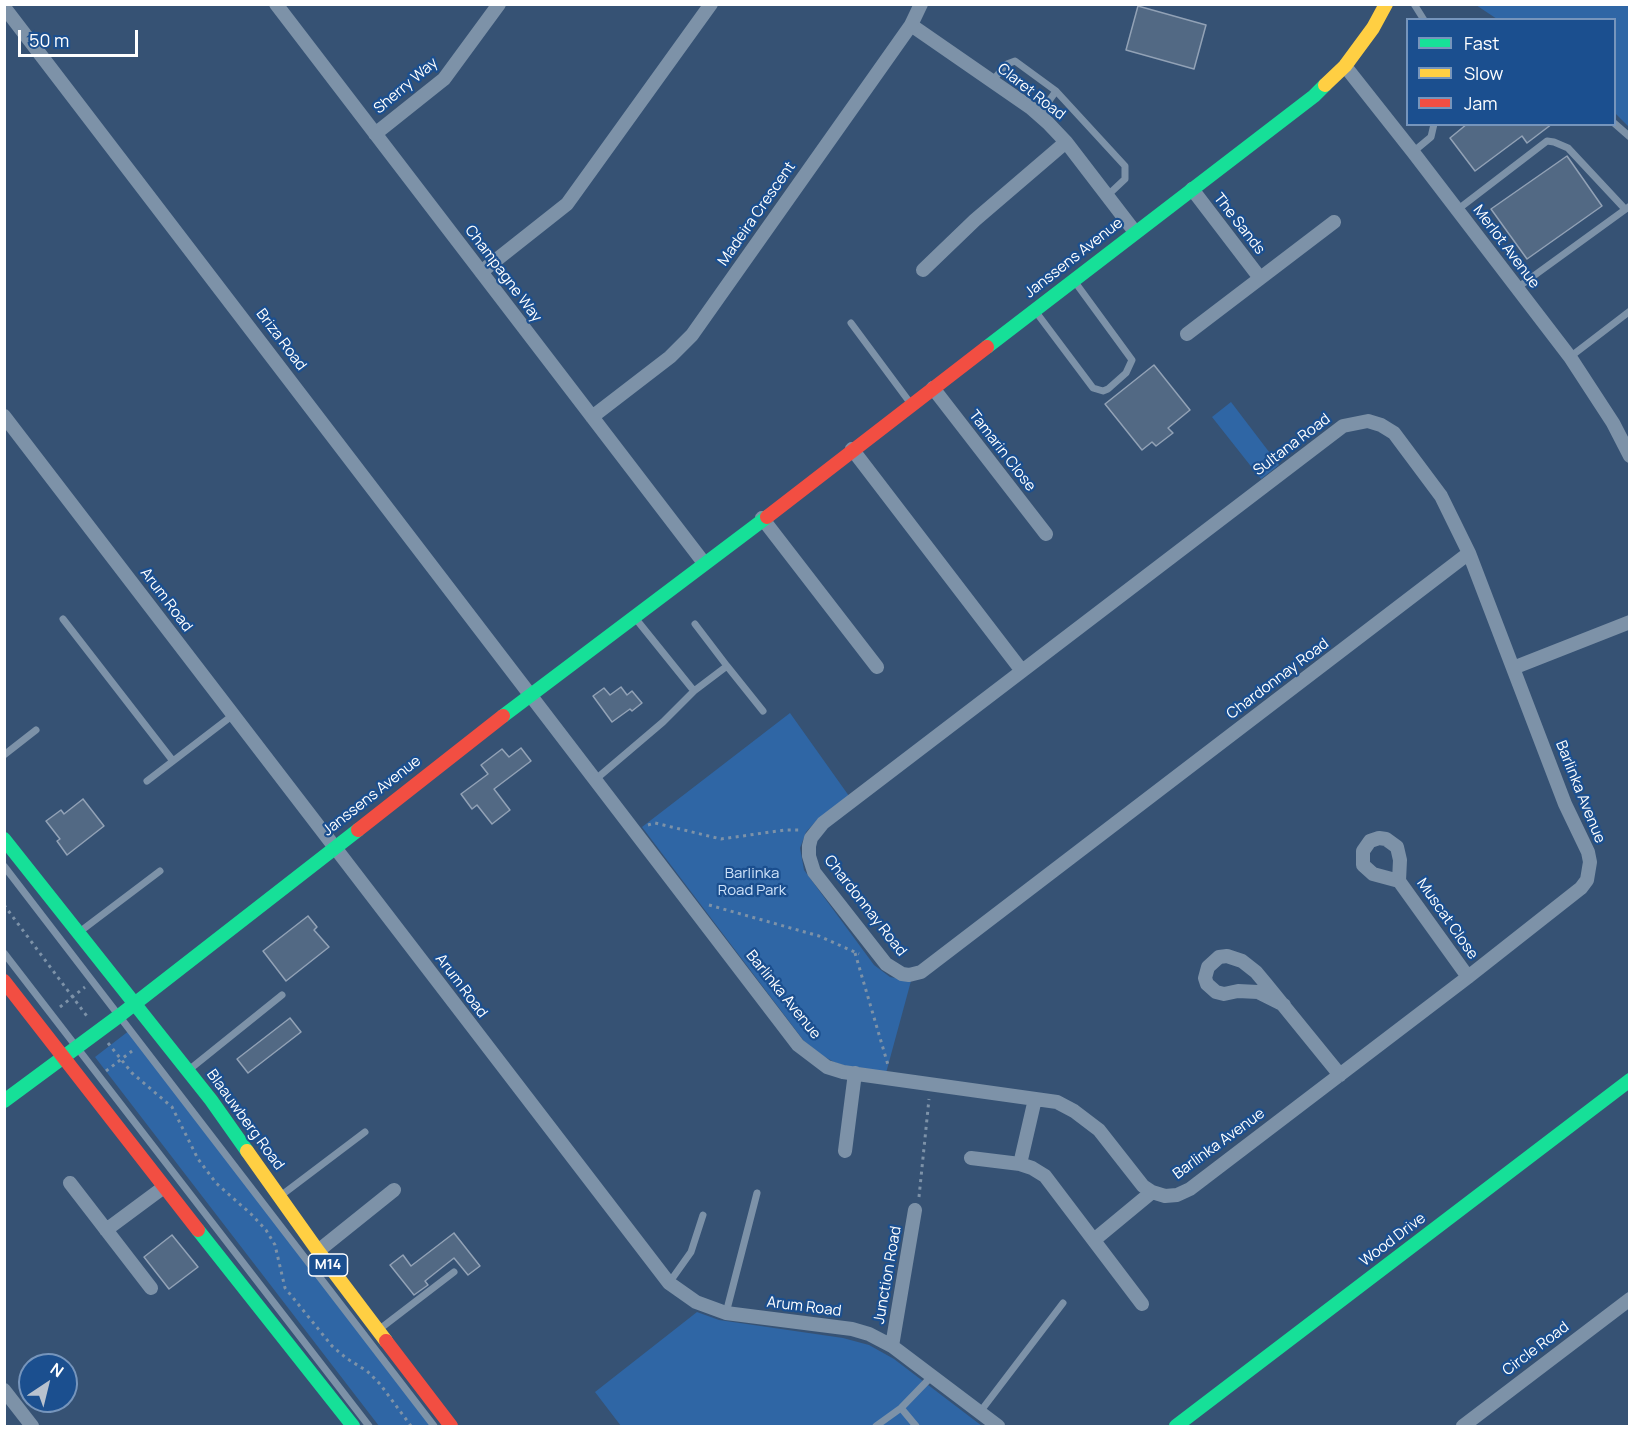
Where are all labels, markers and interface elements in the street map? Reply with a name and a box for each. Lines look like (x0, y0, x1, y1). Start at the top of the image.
scale bar (21, 18, 141, 56)
legend (1406, 18, 1616, 126)
text: 50 m (29, 28, 69, 52)
text: Fast (1464, 31, 1499, 55)
street label: Sherry Way (370, 54, 442, 118)
street label: Claret Road (993, 60, 1069, 124)
text: Slow (1464, 61, 1503, 85)
text: Jam (1464, 91, 1498, 115)
street label: Madeira Crescent (714, 159, 800, 269)
street label: The Sands (1209, 190, 1269, 258)
street label: Merlot Avenue (1469, 202, 1543, 292)
street label: Janssens Avenue (1021, 214, 1127, 302)
street label: Champagne Way (461, 222, 545, 326)
street label: Briza Road (252, 306, 310, 374)
street label: Tamarin Close (965, 407, 1039, 495)
street label: Sultana Road (1250, 410, 1334, 480)
street label: Arum Road (136, 565, 196, 635)
street label: Chardonnay Road (1223, 635, 1333, 723)
street label: Barlinka Avenue (1551, 738, 1609, 846)
street label: Janssens Avenue (319, 752, 425, 840)
street label: Chardonnay Road (820, 852, 910, 960)
park label: Barlinka Road Park (718, 865, 786, 900)
street label: Muscat Close (1412, 875, 1482, 963)
street label: Barlinka Avenue (742, 947, 824, 1043)
street label: Arum Road (431, 951, 491, 1021)
street label: Blaauwberg Road (202, 1066, 288, 1174)
street label: Barlinka Avenue (1170, 1105, 1268, 1183)
street label: Wood Drive (1357, 1209, 1429, 1271)
street label: Junction Road (871, 1225, 905, 1325)
road number: M14 (308, 1254, 348, 1276)
street label: Arum Road (766, 1293, 842, 1321)
street label: Circle Road (1499, 1318, 1573, 1380)
north arrow (18, 1353, 78, 1413)
text: N (46, 1358, 68, 1382)

